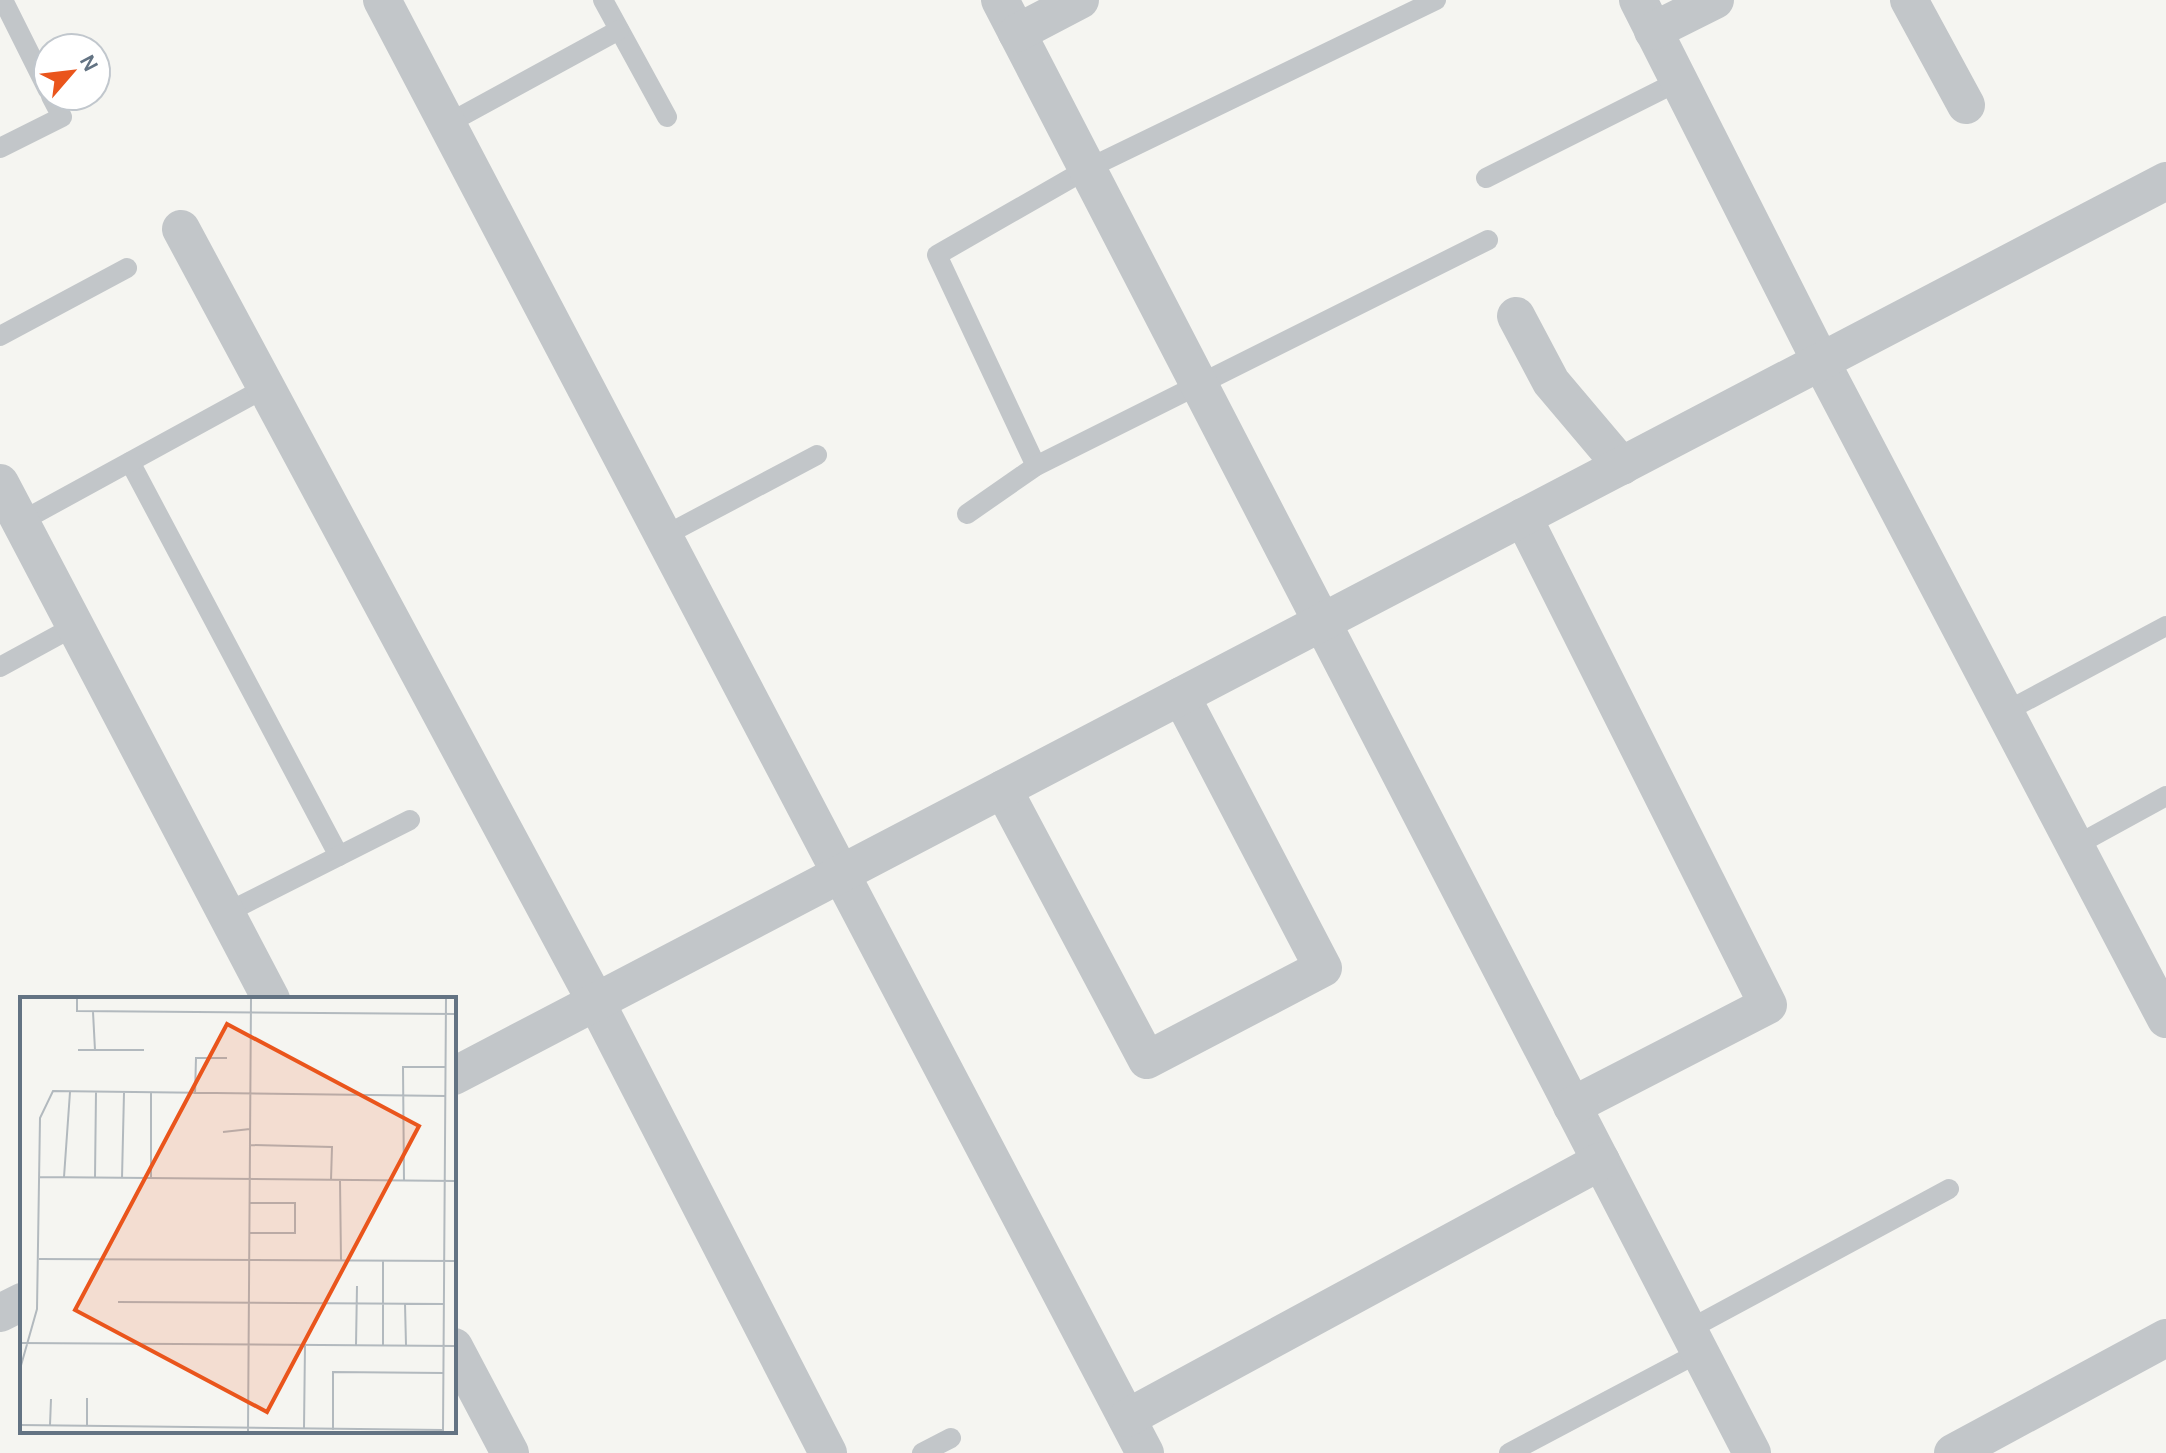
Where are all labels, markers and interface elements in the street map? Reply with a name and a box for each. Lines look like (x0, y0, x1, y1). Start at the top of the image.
north arrow (32, 32, 112, 112)
text: N (74, 50, 104, 76)
inset map (20, 997, 456, 1433)

